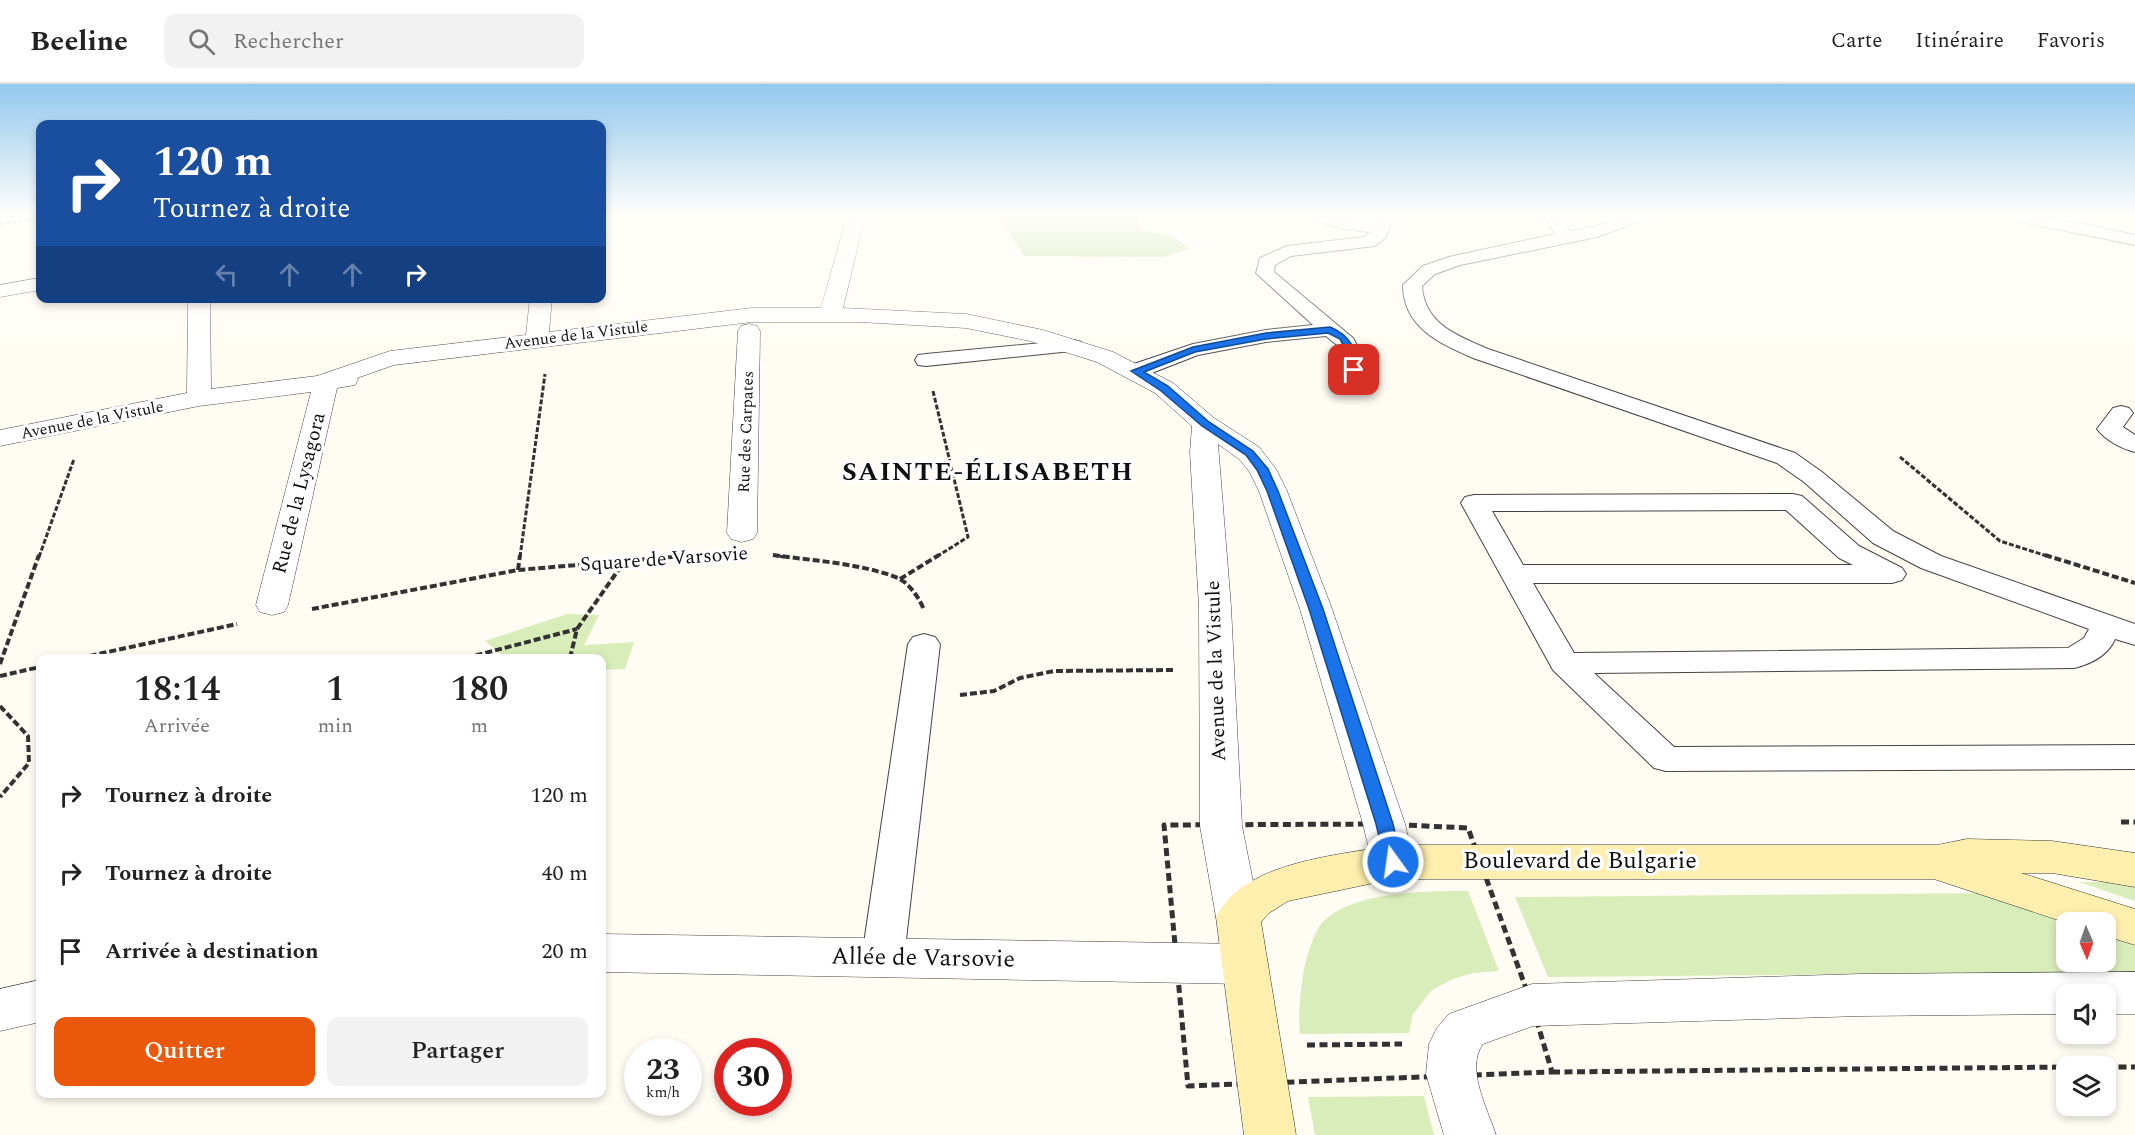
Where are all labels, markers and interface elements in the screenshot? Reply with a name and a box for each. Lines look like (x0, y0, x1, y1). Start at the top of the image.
search box (164, 14, 584, 68)
text: Beeline (30, 20, 128, 63)
icon: search (185, 25, 218, 58)
text: Rechercher (233, 25, 344, 58)
text: Carte (1831, 25, 1882, 57)
text: Itinéraire (1915, 25, 2004, 57)
text: Favoris (2037, 25, 2105, 57)
text: 120 m (153, 131, 272, 194)
icon: right (54, 144, 132, 222)
text: Tournez à droite (153, 188, 350, 230)
icon: left (210, 258, 243, 291)
icon: ahead (273, 258, 306, 291)
icon: ahead (336, 258, 369, 291)
icon: right (399, 258, 432, 291)
street label: Avenue de la Vistule (503, 314, 649, 356)
pin (1328, 344, 1379, 395)
icon: arrive (1337, 353, 1370, 386)
street label: Rue des Carpates (732, 371, 760, 493)
street label: Avenue de la Vistule (19, 394, 165, 446)
street label: Rue de la Lysagora (264, 409, 334, 577)
district label: SAINTE-ÉLISABETH (842, 452, 1134, 492)
street label: Square de Varsovie (579, 538, 749, 580)
street label: Avenue de la Vistule (1198, 580, 1234, 762)
text: 18:14 (134, 662, 220, 717)
text: 1 (326, 662, 345, 717)
text: 180 (450, 662, 508, 717)
text: Arrivée (144, 711, 210, 741)
text: min (318, 711, 353, 741)
text: m (471, 711, 488, 741)
icon: right (54, 779, 87, 812)
text: Tournez à droite (105, 779, 272, 812)
text: 120 m (531, 779, 588, 812)
position arrow (1361, 830, 1425, 894)
street label: Boulevard de Bulgarie (1463, 843, 1697, 879)
icon: right (54, 857, 87, 890)
text: Tournez à droite (105, 857, 272, 890)
text: 40 m (542, 857, 588, 890)
north arrow (2056, 912, 2116, 972)
map controls (2056, 912, 2116, 1116)
icon: arrive (54, 935, 87, 968)
text: Arrivée à destination (105, 935, 319, 968)
text: 20 m (542, 935, 588, 968)
street label: Allée de Varsovie (831, 938, 1015, 978)
button: sound (2056, 984, 2116, 1044)
button: Quitter (54, 1017, 315, 1086)
button: Partager (327, 1017, 588, 1086)
speed limit sign: 30 (714, 1038, 792, 1116)
text: 23 (646, 1047, 680, 1093)
button: layers (2056, 1056, 2116, 1116)
text: km/h (646, 1081, 680, 1104)

